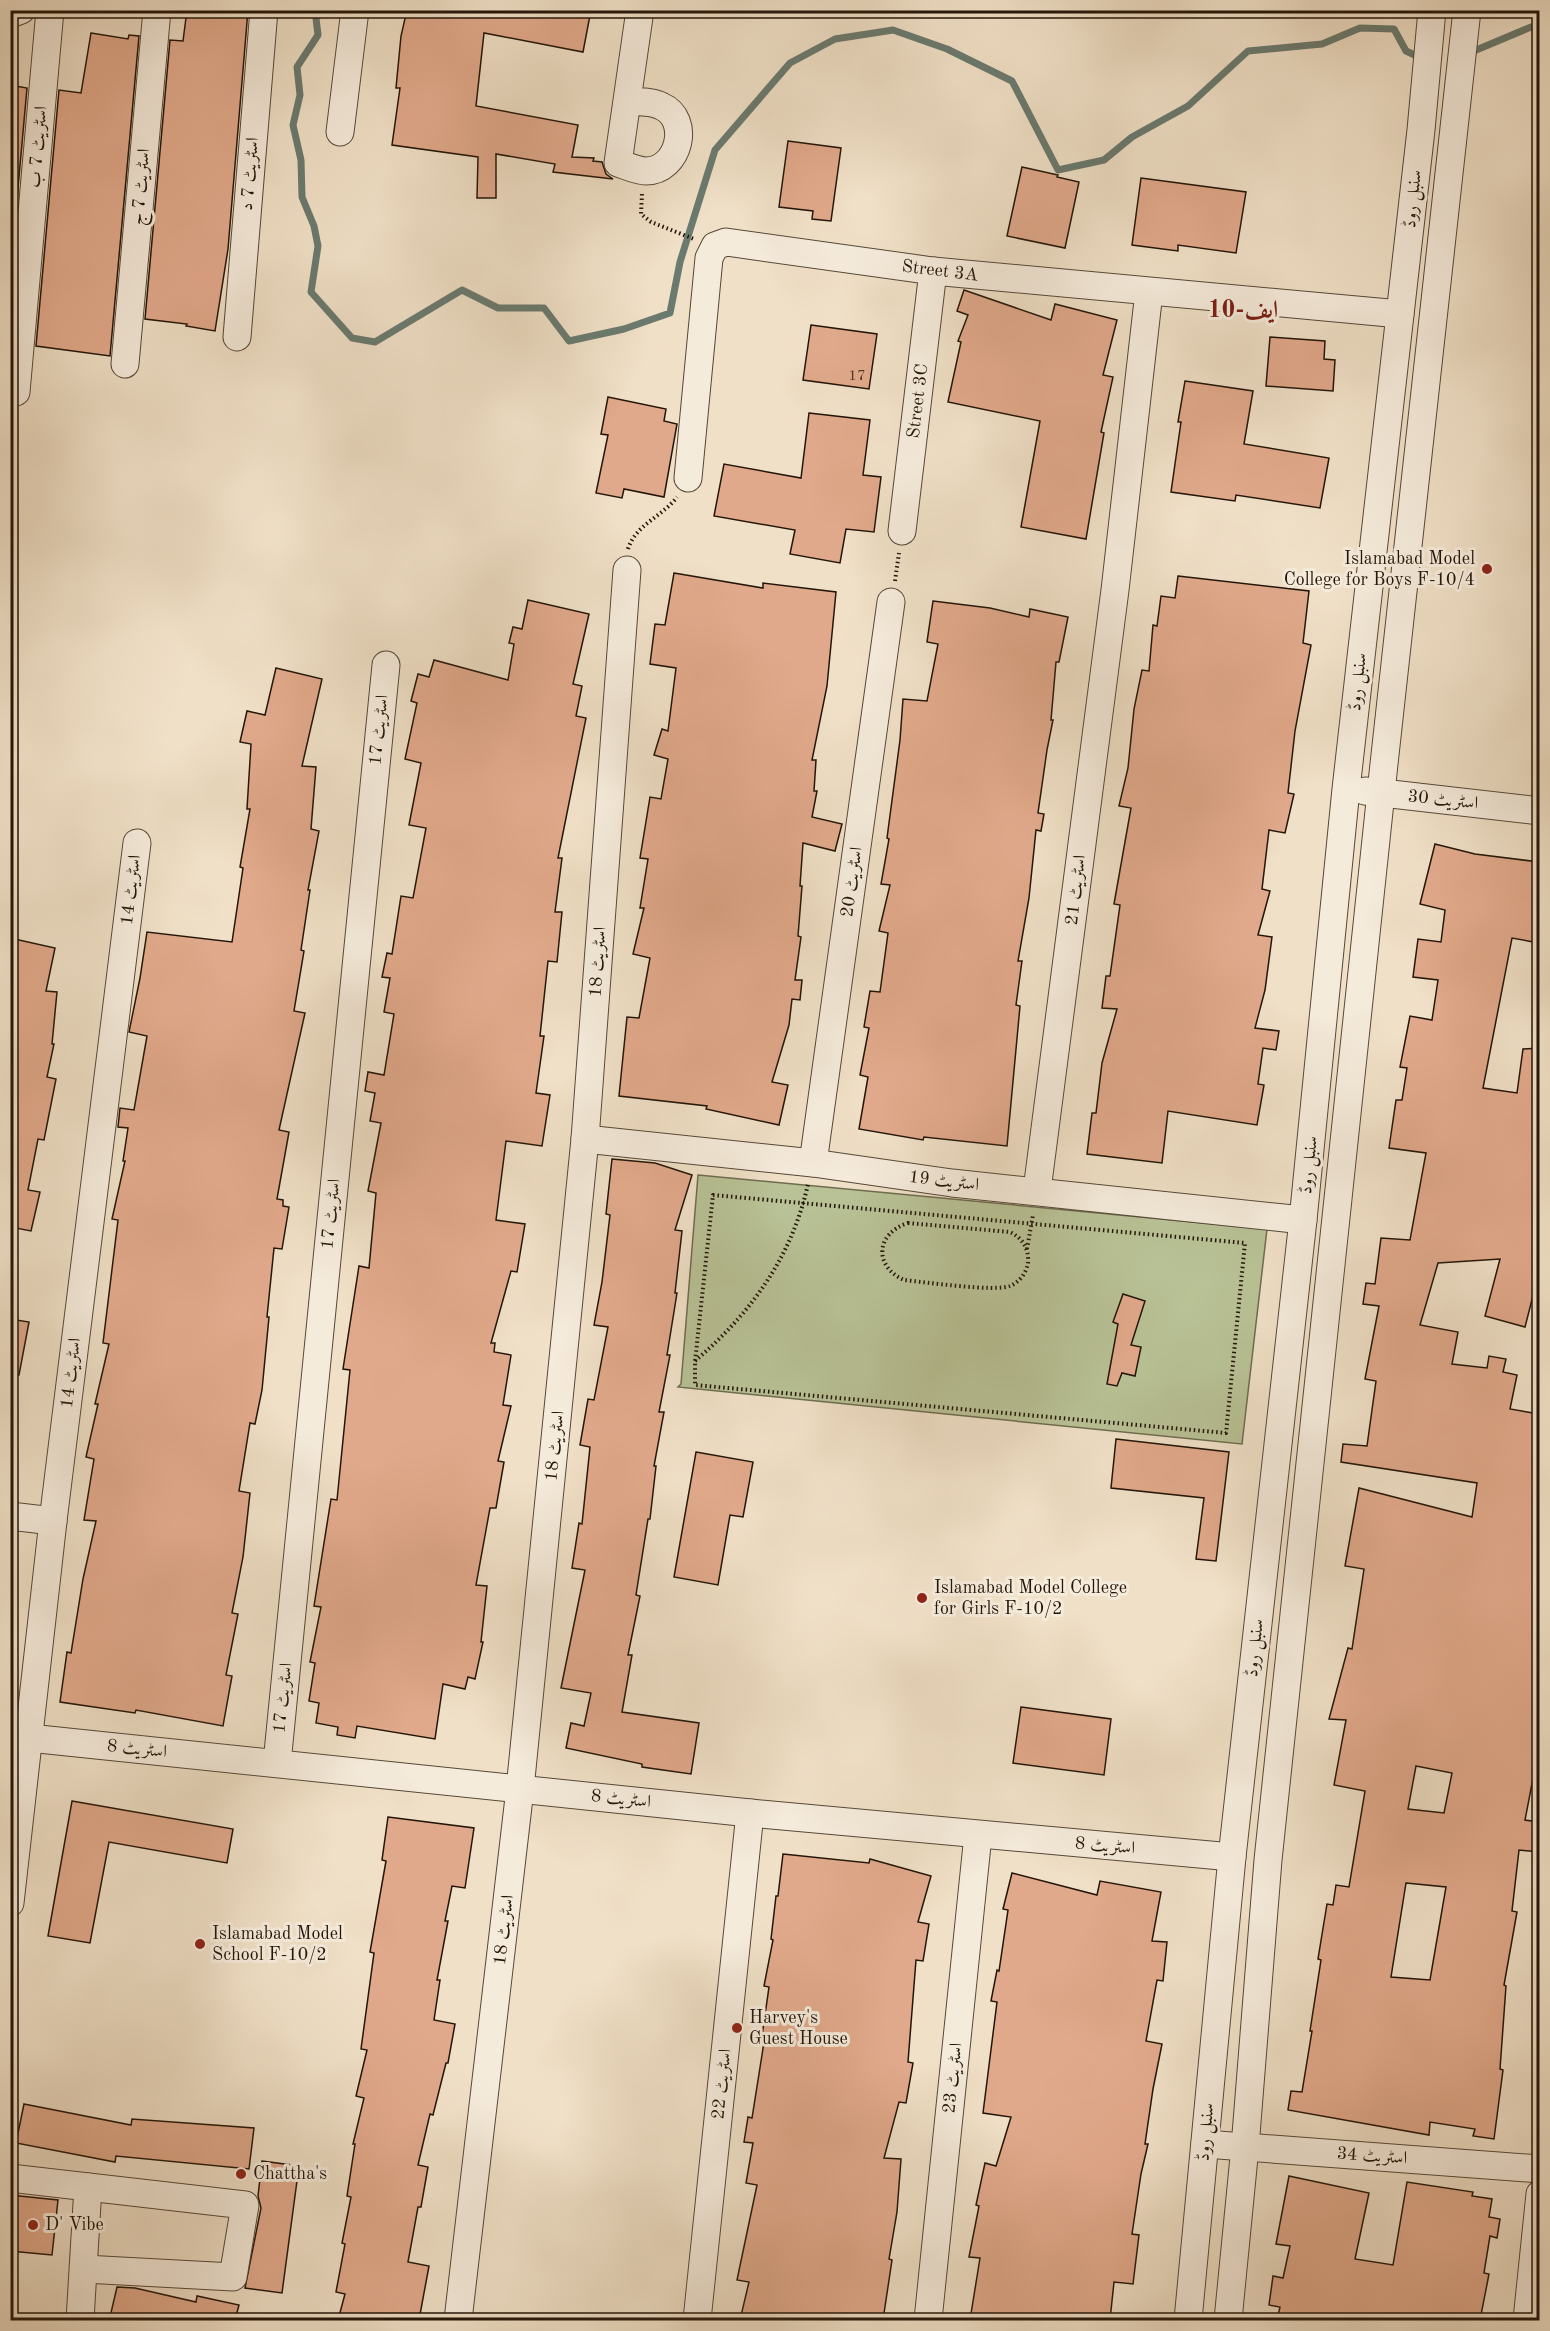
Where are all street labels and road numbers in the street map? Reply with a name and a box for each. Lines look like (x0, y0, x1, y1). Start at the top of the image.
street label: اسٹریٹ 7 ب (25, 105, 53, 189)
street label: اسٹریٹ 7 د (238, 137, 264, 211)
street label: اسٹریٹ 7 ج (129, 148, 159, 227)
street label: سنبل روڈ (1399, 169, 1428, 229)
street label: Street 3A (901, 257, 980, 285)
street label: Street 3C (904, 363, 932, 439)
street label: سنبل روڈ (1344, 652, 1373, 712)
street label: اسٹریٹ 17 (366, 694, 394, 766)
street label: اسٹریٹ 30 (1407, 787, 1479, 815)
street label: اسٹریٹ 20 (838, 846, 868, 919)
street label: اسٹریٹ 14 (118, 854, 146, 926)
street label: اسٹریٹ 21 (1063, 854, 1091, 926)
street label: اسٹریٹ 18 (587, 926, 611, 998)
street label: سنبل روڈ (1295, 1135, 1324, 1195)
street label: اسٹریٹ 19 (908, 1168, 980, 1196)
street label: اسٹریٹ 17 (318, 1178, 346, 1250)
street label: اسٹریٹ 14 (58, 1337, 86, 1409)
street label: اسٹریٹ 18 (542, 1410, 570, 1482)
street label: سنبل روڈ (1241, 1618, 1270, 1678)
street label: اسٹریٹ 17 (270, 1662, 298, 1734)
street label: اسٹریٹ 8 (106, 1737, 168, 1763)
street label: اسٹریٹ 8 (590, 1787, 652, 1813)
street label: اسٹریٹ 8 (1074, 1834, 1136, 1860)
street label: اسٹریٹ 18 (491, 1894, 519, 1966)
street label: اسٹریٹ 23 (940, 2042, 968, 2114)
street label: اسٹریٹ 22 (709, 2048, 737, 2120)
street label: سنبل روڈ (1193, 2102, 1220, 2162)
street label: اسٹریٹ 34 (1336, 2145, 1408, 2169)

